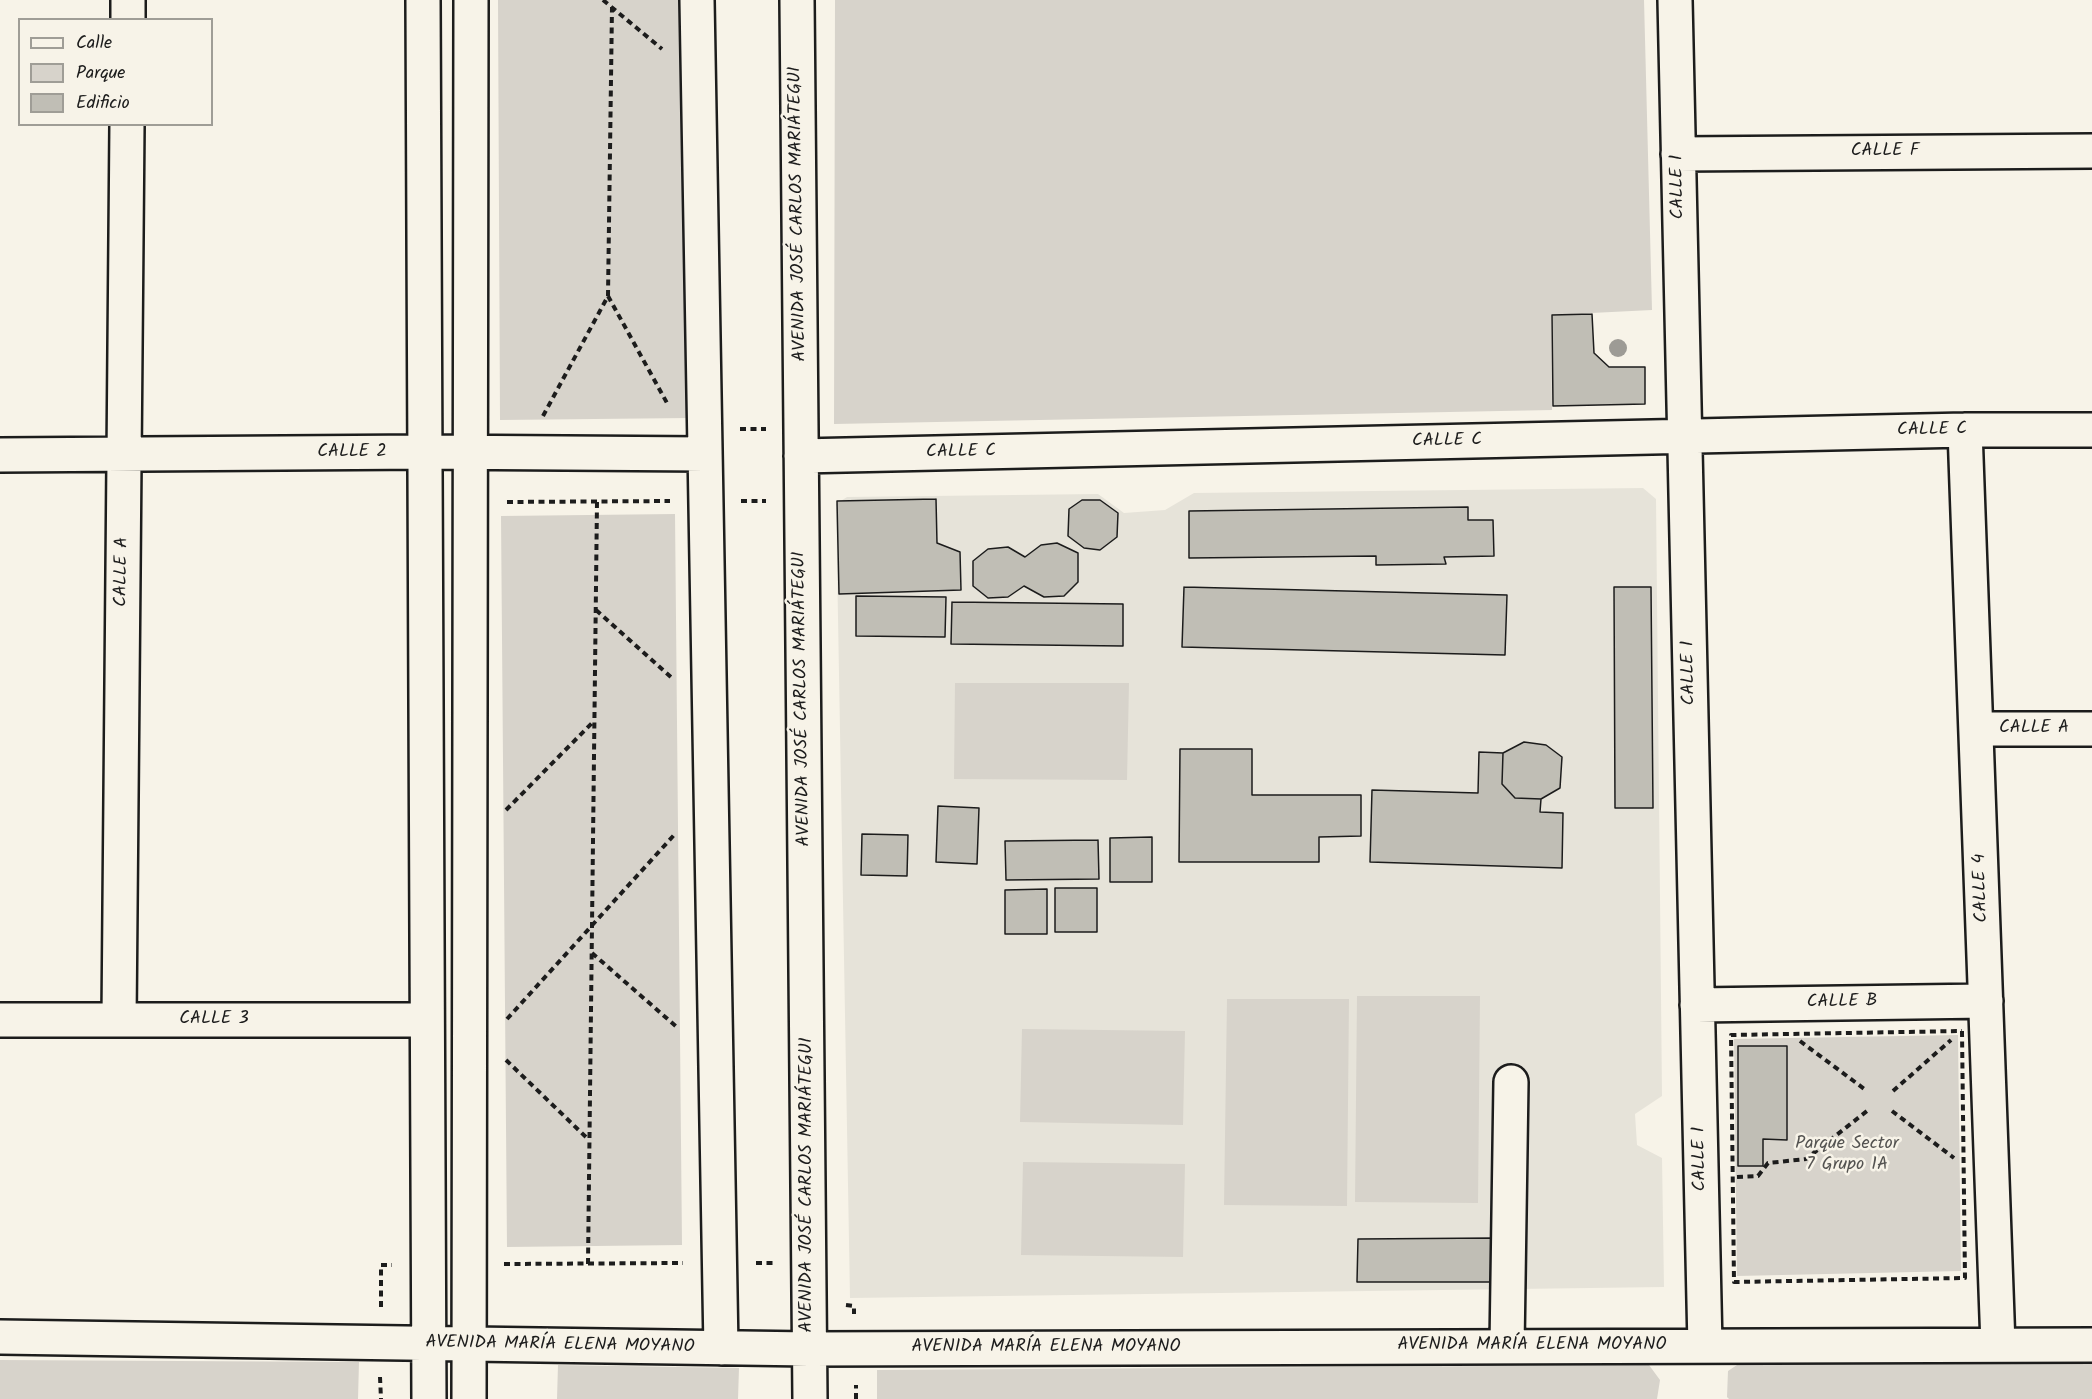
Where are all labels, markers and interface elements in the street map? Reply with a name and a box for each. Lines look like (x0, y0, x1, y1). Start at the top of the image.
legend (18, 18, 213, 126)
text: Calle (76, 29, 112, 58)
text: Parque (76, 59, 125, 88)
street label: AVENIDA JOSÉ CARLOS MARIÁTEGUI (786, 66, 812, 362)
text: Edificio (76, 89, 130, 118)
street label: CALLE F (1851, 141, 1919, 163)
street label: CALLE 1 (1668, 154, 1690, 220)
street label: CALLE C (1897, 420, 1967, 442)
street label: CALLE C (1412, 431, 1482, 453)
street label: CALLE 2 (317, 442, 387, 464)
street label: CALLE C (926, 442, 996, 464)
street label: CALLE A (112, 537, 134, 607)
street label: AVENIDA JOSÉ CARLOS MARIÁTEGUI (790, 551, 816, 847)
street label: CALLE 1 (1679, 640, 1701, 706)
street label: CALLE A (1999, 718, 2069, 740)
street label: CALLE 4 (1970, 853, 1994, 923)
street label: CALLE B (1807, 992, 1877, 1014)
street label: CALLE 3 (179, 1009, 249, 1031)
street label: AVENIDA JOSÉ CARLOS MARIÁTEGUI (797, 1038, 819, 1332)
street label: CALLE 1 (1690, 1126, 1712, 1192)
park label: Parque Sector 7 Grupo 1A (1795, 1134, 1899, 1176)
street label: AVENIDA MARÍA ELENA MOYANO (425, 1333, 695, 1359)
street label: AVENIDA MARÍA ELENA MOYANO (1398, 1335, 1666, 1357)
street label: AVENIDA MARÍA ELENA MOYANO (912, 1337, 1180, 1359)

